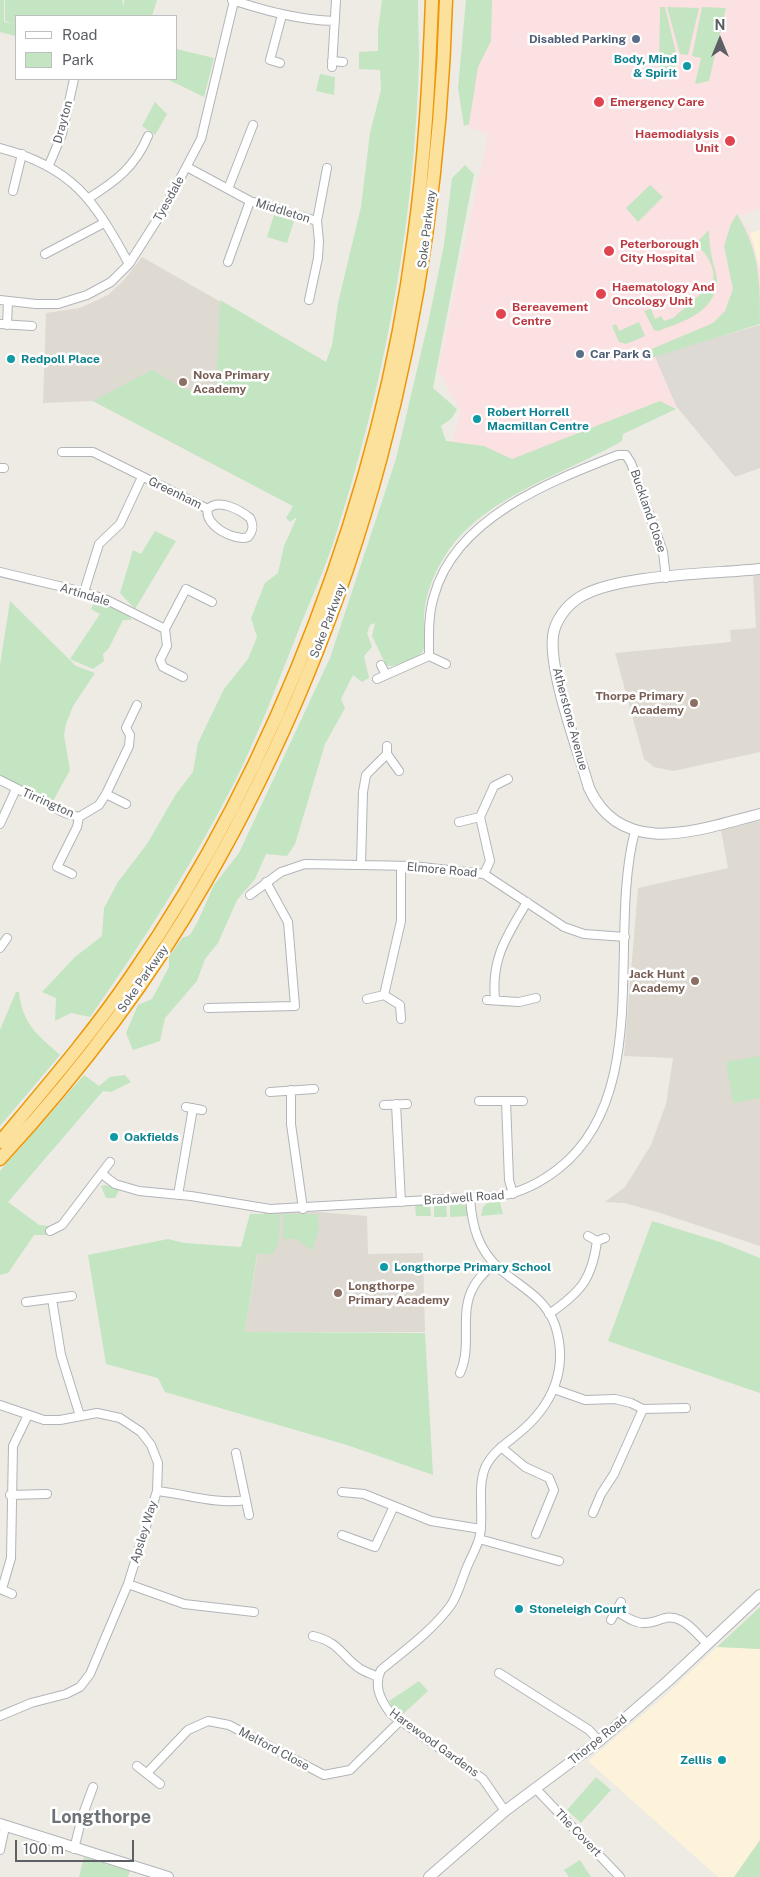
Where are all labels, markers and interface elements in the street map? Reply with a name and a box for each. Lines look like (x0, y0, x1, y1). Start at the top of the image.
legend (15, 15, 178, 80)
north arrow (695, 15, 745, 65)
text: N (715, 17, 725, 33)
text: Road (62, 26, 98, 43)
place label: Disabled Parking (529, 32, 626, 46)
marker: Disabled Parking (630, 33, 642, 45)
text: Park (62, 51, 94, 68)
place label: Body, Mind & Spirit (614, 52, 677, 80)
marker: Body, Mind & Spirit (681, 60, 693, 72)
marker: Emergency Care (592, 95, 606, 109)
place label: Emergency Care (610, 95, 704, 109)
street label: Drayton (50, 99, 76, 145)
place label: Haemodialysis Unit (635, 127, 719, 155)
marker: Haemodialysis Unit (723, 134, 737, 148)
street label: Tyesdale (151, 174, 187, 224)
street label: Soke Parkway (415, 189, 439, 269)
street label: Middleton (254, 196, 312, 226)
place label: Peterborough City Hospital (620, 237, 699, 265)
marker: Peterborough City Hospital (602, 244, 616, 258)
place label: Haematology And Oncology Unit (612, 280, 715, 308)
marker: Haematology And Oncology Unit (594, 287, 608, 301)
place label: Bereavement Centre (512, 300, 588, 328)
marker: Bereavement Centre (494, 307, 508, 321)
place label: Car Park G (590, 347, 651, 361)
marker: Car Park G (574, 348, 586, 360)
place label: Redpoll Place (21, 352, 100, 366)
marker: Redpoll Place (5, 353, 17, 365)
place label: Nova Primary Academy (193, 368, 270, 396)
marker: Nova Primary Academy (177, 376, 189, 388)
place label: Robert Horrell Macmillan Centre (487, 405, 589, 433)
marker: Robert Horrell Macmillan Centre (471, 413, 483, 425)
street label: Buckland Close (627, 468, 669, 554)
street label: Greenham (146, 474, 204, 512)
street label: Artindale (58, 581, 112, 609)
street label: Soke Parkway (307, 582, 349, 660)
street label: Atherstone Avenue (549, 666, 591, 772)
place label: Thorpe Primary Academy (595, 689, 684, 717)
marker: Thorpe Primary Academy (688, 697, 700, 709)
street label: Tirrington (20, 785, 76, 821)
street label: Elmore Road (406, 860, 478, 880)
street label: Soke Parkway (114, 943, 172, 1015)
place label: Jack Hunt Academy (629, 967, 685, 995)
marker: Jack Hunt Academy (689, 975, 701, 987)
place label: Oakfields (124, 1130, 179, 1144)
marker: Oakfields (108, 1131, 120, 1143)
street label: Bradwell Road (423, 1188, 505, 1208)
place label: Longthorpe Primary School (394, 1260, 551, 1274)
marker: Longthorpe Primary School (378, 1261, 390, 1273)
place label: Longthorpe Primary Academy (348, 1279, 449, 1307)
marker: Longthorpe Primary Academy (332, 1287, 344, 1299)
street label: Apsley Way (128, 1499, 160, 1565)
place label: Stoneleigh Court (529, 1602, 626, 1616)
marker: Stoneleigh Court (513, 1603, 525, 1615)
street label: Harewood Gardens (387, 1706, 481, 1780)
street label: Thorpe Road (566, 1712, 630, 1768)
street label: Melford Close (236, 1724, 312, 1774)
place label: Zellis (680, 1753, 712, 1767)
marker: Zellis (716, 1754, 728, 1766)
district label: Longthorpe (51, 1806, 151, 1828)
street label: The Covert (552, 1806, 604, 1860)
scale bar (18, 1830, 136, 1862)
text: 100 m (23, 1840, 64, 1857)

